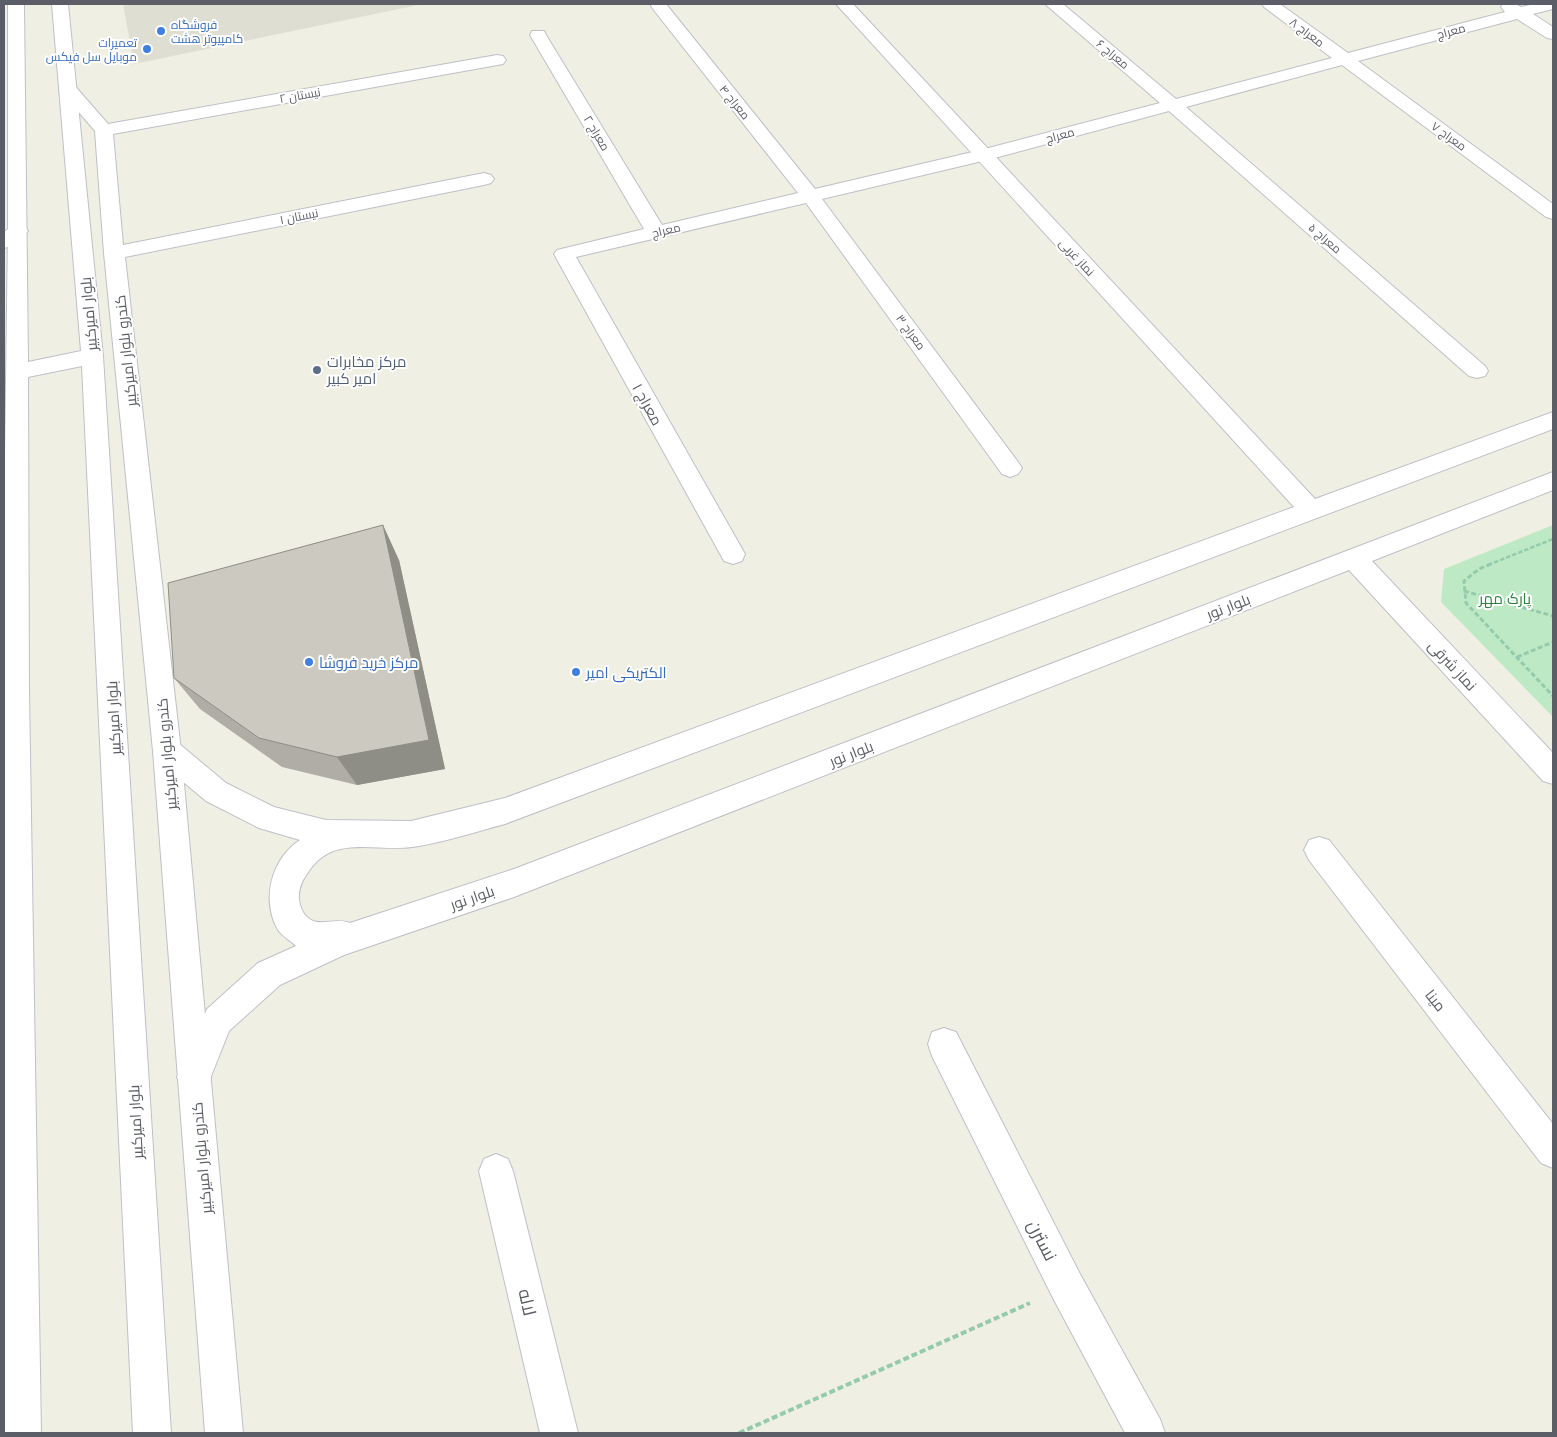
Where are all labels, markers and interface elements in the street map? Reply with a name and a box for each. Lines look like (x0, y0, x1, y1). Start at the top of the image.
street label: معراج ۸ (1286, 13, 1328, 51)
place label: فروشگاه کامپیوتر هشت (171, 16, 243, 47)
street label: معراج (1435, 19, 1467, 43)
marker: فروشگاه کامپیوتر هشت (155, 25, 167, 37)
place label: تعمیرات موبایل سل فیکس (46, 34, 138, 65)
street label: معراج ۶ (1093, 35, 1133, 73)
marker: تعمیرات موبایل سل فیکس (141, 43, 153, 55)
street label: معراج ۴ (716, 81, 754, 123)
street label: نیستان ۲ (278, 83, 322, 107)
street label: معراج ۲ (580, 112, 614, 154)
street label: معراج ۷ (1428, 117, 1470, 155)
street label: معراج (1044, 123, 1076, 147)
street label: نیستان ۱ (278, 204, 320, 228)
street label: معراج (650, 218, 682, 242)
street label: معراج ۵ (1305, 219, 1345, 257)
street label: نماز غربی (1055, 235, 1099, 279)
street label: بلوار امیرکبیر (75, 276, 101, 353)
street label: کندرو بلوار امیرکبیر (109, 294, 141, 409)
street label: معراج ۳ (892, 311, 930, 353)
place label: مرکز مخابرات امیر کبیر (326, 351, 406, 388)
marker: مرکز مخابرات امیر کبیر (311, 364, 323, 376)
street label: معراج ۱ (627, 379, 668, 429)
street label: بلوار نور (1202, 588, 1253, 624)
park label: پارک مهر (1478, 588, 1531, 609)
street label: نماز شرقی (1424, 635, 1482, 695)
place label: مرکز خرید فروشا (319, 652, 418, 672)
marker: مرکز خرید فروشا (303, 656, 315, 668)
place label: الکتریکی امیر (585, 662, 667, 683)
marker: الکتریکی امیر (570, 666, 582, 678)
street label: بلوار امیرکبیر (101, 680, 125, 757)
street label: کندرو بلوار امیرکبیر (151, 697, 181, 812)
street label: بلوار نور (825, 735, 876, 771)
street label: بلوار نور (446, 880, 497, 914)
street label: مینا (1421, 985, 1451, 1015)
street label: بلوار امیرکبیر (123, 1084, 147, 1161)
street label: کندرو بلوار امیرکبیر (186, 1101, 216, 1216)
street label: نسترن (1023, 1215, 1063, 1265)
street label: لاله (513, 1286, 543, 1318)

